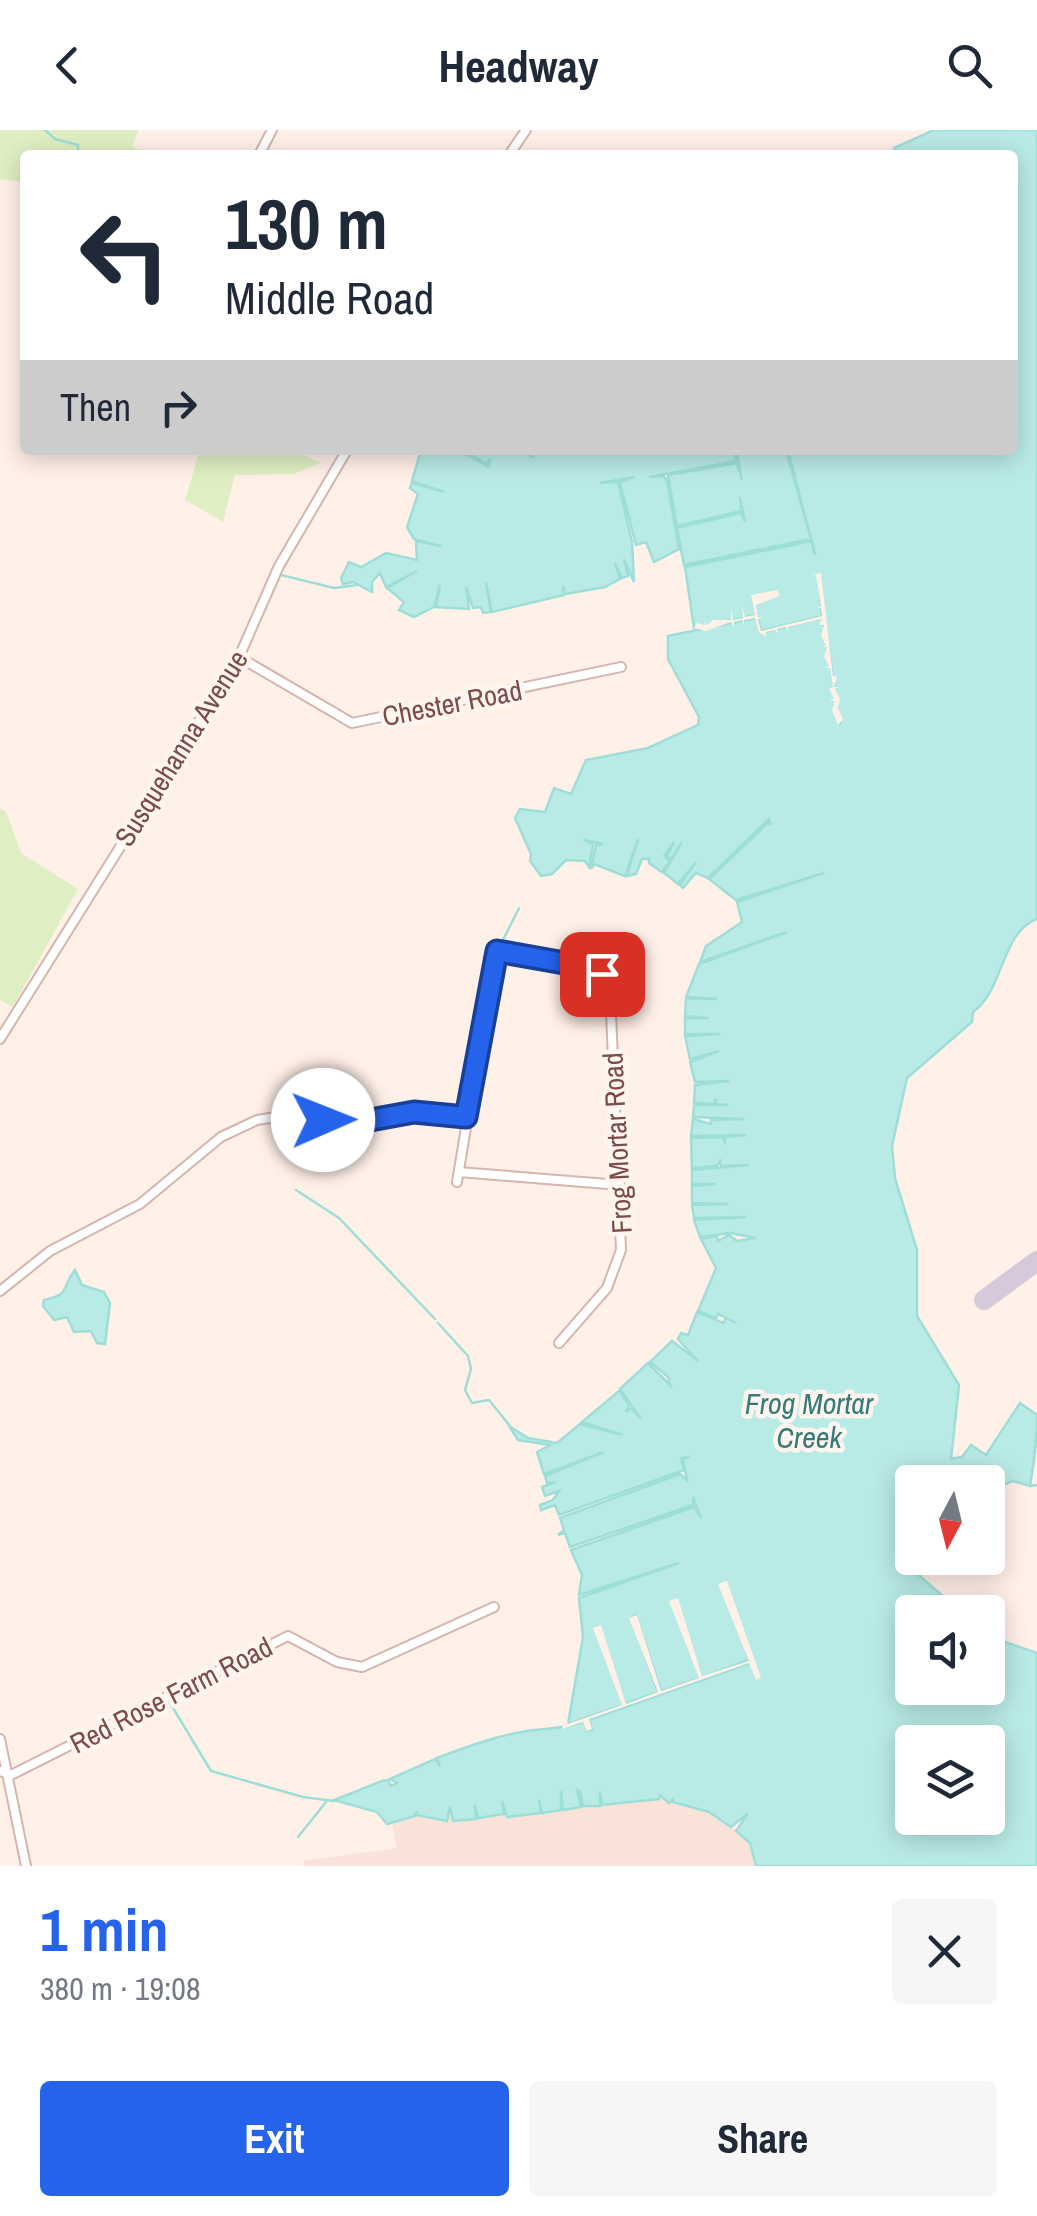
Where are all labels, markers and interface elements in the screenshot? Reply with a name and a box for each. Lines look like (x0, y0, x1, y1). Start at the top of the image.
text: Headway (439, 35, 598, 96)
icon: back (40, 38, 95, 93)
icon: search (942, 38, 997, 93)
text: 130 m (225, 177, 388, 271)
icon: left (60, 190, 190, 320)
text: Middle Road (225, 267, 434, 328)
icon: right (151, 380, 206, 435)
text: Then (60, 382, 131, 433)
street label: Susquehanna Avenue (105, 643, 257, 853)
street label: Chester Road (379, 671, 525, 735)
pin (560, 932, 645, 1017)
icon: arrive (575, 947, 630, 1002)
street label: Frog Mortar Road (593, 1052, 641, 1234)
position arrow (271, 1068, 375, 1172)
water label: Frog Mortar Creek (745, 1383, 874, 1457)
north arrow (895, 1465, 1005, 1575)
map controls (895, 1465, 1005, 1835)
button: sound (895, 1595, 1005, 1705)
street label: Red Rose Farm Road (63, 1628, 279, 1762)
button: layers (895, 1725, 1005, 1835)
text: 1 min (40, 1889, 169, 1970)
button: close (892, 1899, 997, 2004)
text: 380 m · 19:08 (40, 1967, 200, 2010)
button: Exit (40, 2081, 509, 2196)
button: Share (529, 2081, 997, 2196)

